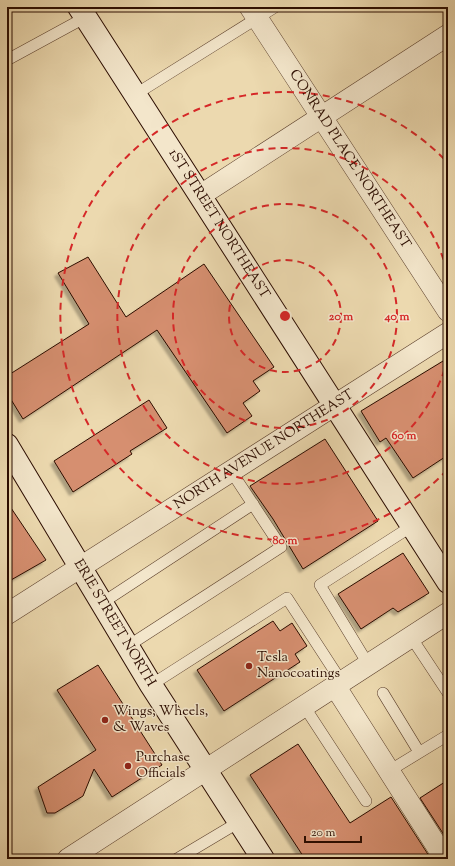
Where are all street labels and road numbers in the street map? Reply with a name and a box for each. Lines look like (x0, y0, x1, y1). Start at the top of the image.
street label: CONRAD PLACE NORTHEAST (284, 66, 415, 253)
street label: 1ST STREET NORTHEAST (163, 145, 274, 303)
street label: NORTH AVENUE NORTHEAST (170, 385, 358, 515)
street label: ERIE STREET NORTH (68, 556, 160, 691)

